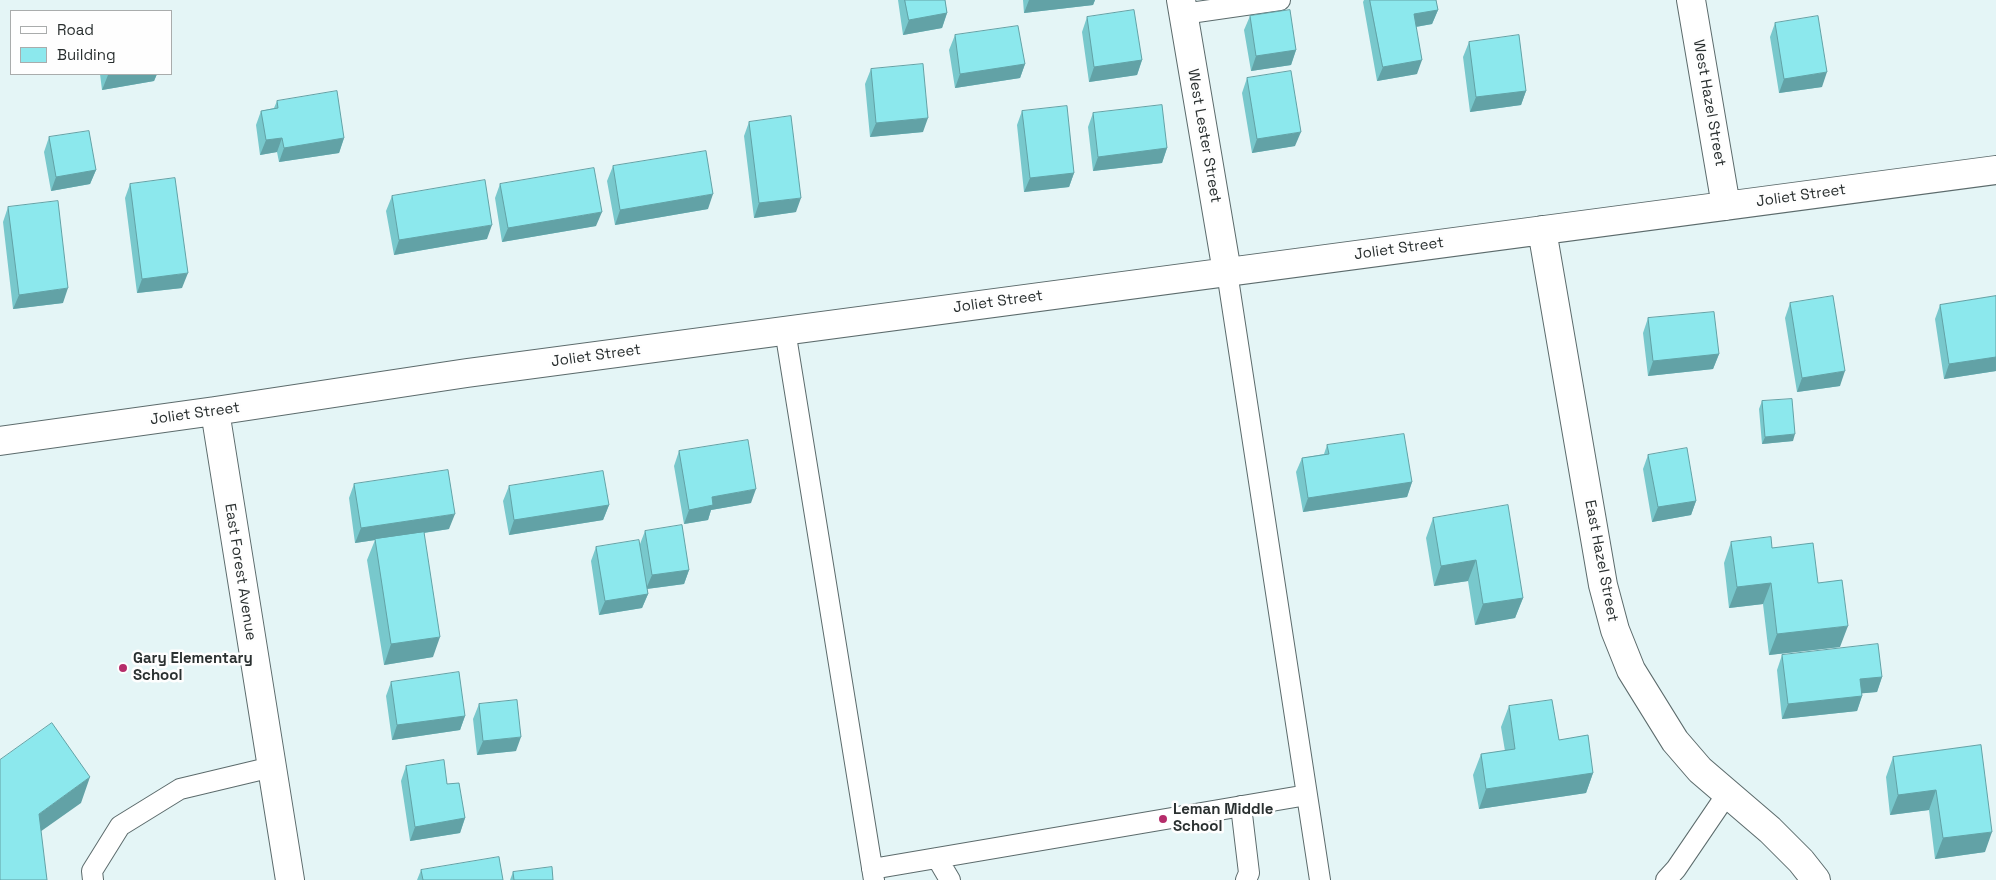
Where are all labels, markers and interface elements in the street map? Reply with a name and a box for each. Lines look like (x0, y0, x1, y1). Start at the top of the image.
legend (10, 10, 172, 75)
text: Road (57, 20, 94, 39)
street label: West Hazel Street (1689, 38, 1729, 168)
text: Building (57, 45, 116, 64)
street label: West Lester Street (1183, 68, 1225, 204)
street label: Joliet Street (1755, 181, 1847, 211)
street label: Joliet Street (1353, 234, 1445, 264)
street label: Joliet Street (952, 287, 1044, 317)
street label: Joliet Street (550, 341, 642, 371)
street label: Joliet Street (149, 399, 241, 429)
street label: East Hazel Street (1580, 499, 1622, 623)
street label: East Forest Avenue (220, 502, 260, 642)
place label: Gary Elementary School (133, 650, 253, 685)
marker: Gary Elementary School (117, 662, 129, 674)
place label: Leman Middle School (1173, 801, 1273, 836)
marker: Leman Middle School (1157, 813, 1169, 825)

